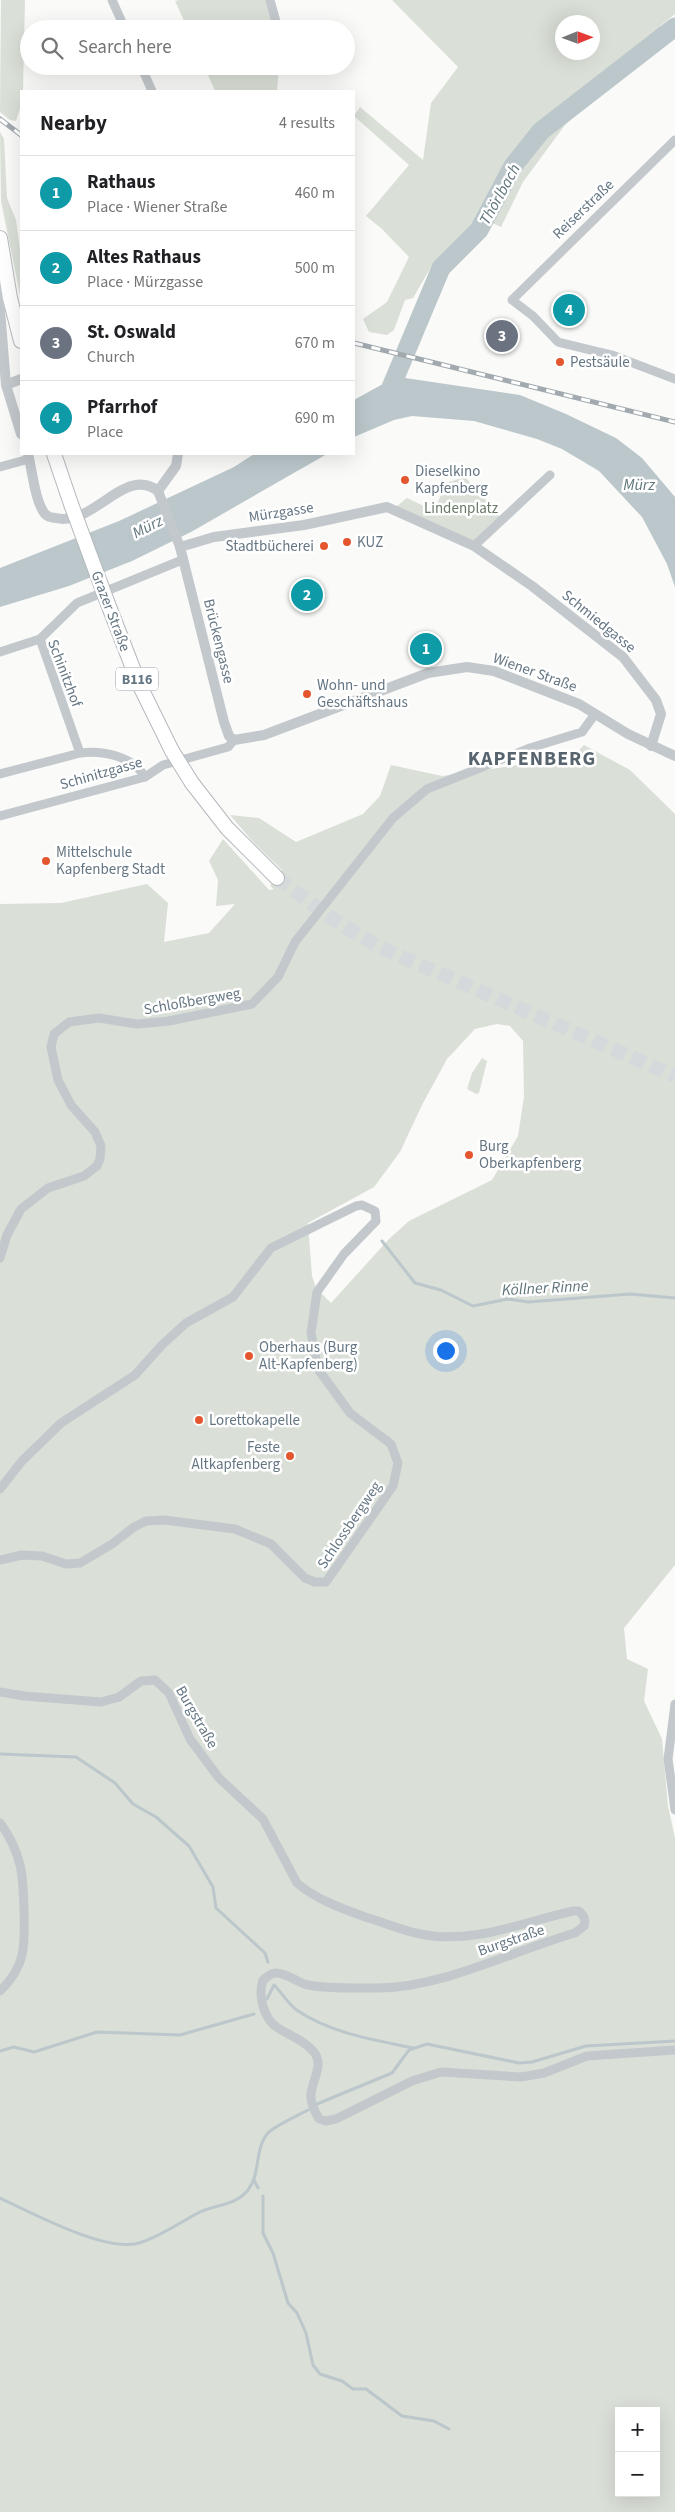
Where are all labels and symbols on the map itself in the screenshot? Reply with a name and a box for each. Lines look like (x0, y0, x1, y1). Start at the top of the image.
north arrow (555, 15, 600, 60)
water label: Thörlbach (474, 160, 526, 229)
street label: Reiserstraße (548, 175, 619, 244)
pin: 4 (553, 291, 585, 329)
pin: 3 (486, 317, 518, 355)
place label: Pestsäule (570, 352, 630, 373)
marker: Pestsäule (554, 356, 566, 368)
place label: Dieselkino Kapfenberg (415, 461, 488, 499)
marker: Dieselkino Kapfenberg (399, 474, 411, 486)
water label: Mürz (623, 474, 655, 496)
street label: Mürzgasse (247, 497, 315, 528)
park label: Lindenplatz (424, 498, 498, 519)
water label: Mürz (128, 510, 167, 544)
place label: KUZ (357, 532, 383, 553)
place label: Stadtbücherei (226, 536, 314, 557)
marker: KUZ (341, 536, 353, 548)
marker: Stadtbücherei (318, 540, 330, 552)
street label: Grazer Straße (86, 568, 136, 655)
pin: 2 (291, 576, 323, 614)
street label: Schmiedgasse (557, 585, 640, 658)
street label: Brückengasse (198, 597, 239, 686)
pin: 1 (410, 630, 442, 668)
street label: Schinitzhof (42, 636, 87, 711)
street label: Wiener Straße (490, 648, 580, 697)
road number: B116 (116, 668, 158, 691)
place label: Wohn- und Geschäftshaus (317, 675, 408, 713)
marker: Wohn- und Geschäftshaus (301, 688, 313, 700)
district label: KAPFENBERG (468, 745, 596, 773)
street label: Schinitzgasse (57, 752, 145, 795)
place label: Mittelschule Kapfenberg Stadt (56, 842, 165, 880)
marker: Mittelschule Kapfenberg Stadt (40, 855, 52, 867)
street label: Schloßbergweg (142, 983, 242, 1020)
place label: Burg Oberkapfenberg (479, 1136, 582, 1174)
marker: Burg Oberkapfenberg (463, 1149, 475, 1161)
water label: Köllner Rinne (501, 1275, 589, 1301)
place label: Oberhaus (Burg Alt-Kapfenberg) (259, 1337, 358, 1375)
your location (433, 1338, 459, 1364)
marker: Oberhaus (Burg Alt-Kapfenberg) (243, 1350, 255, 1362)
place label: Lorettokapelle (209, 1410, 300, 1431)
marker: Lorettokapelle (193, 1414, 205, 1426)
place label: Feste Altkapfenberg (192, 1437, 280, 1475)
marker: Feste Altkapfenberg (284, 1450, 296, 1462)
street label: Schlossbergweg (312, 1477, 387, 1573)
street label: Burgstraße (170, 1682, 223, 1752)
street label: Burgstraße (475, 1919, 547, 1962)

